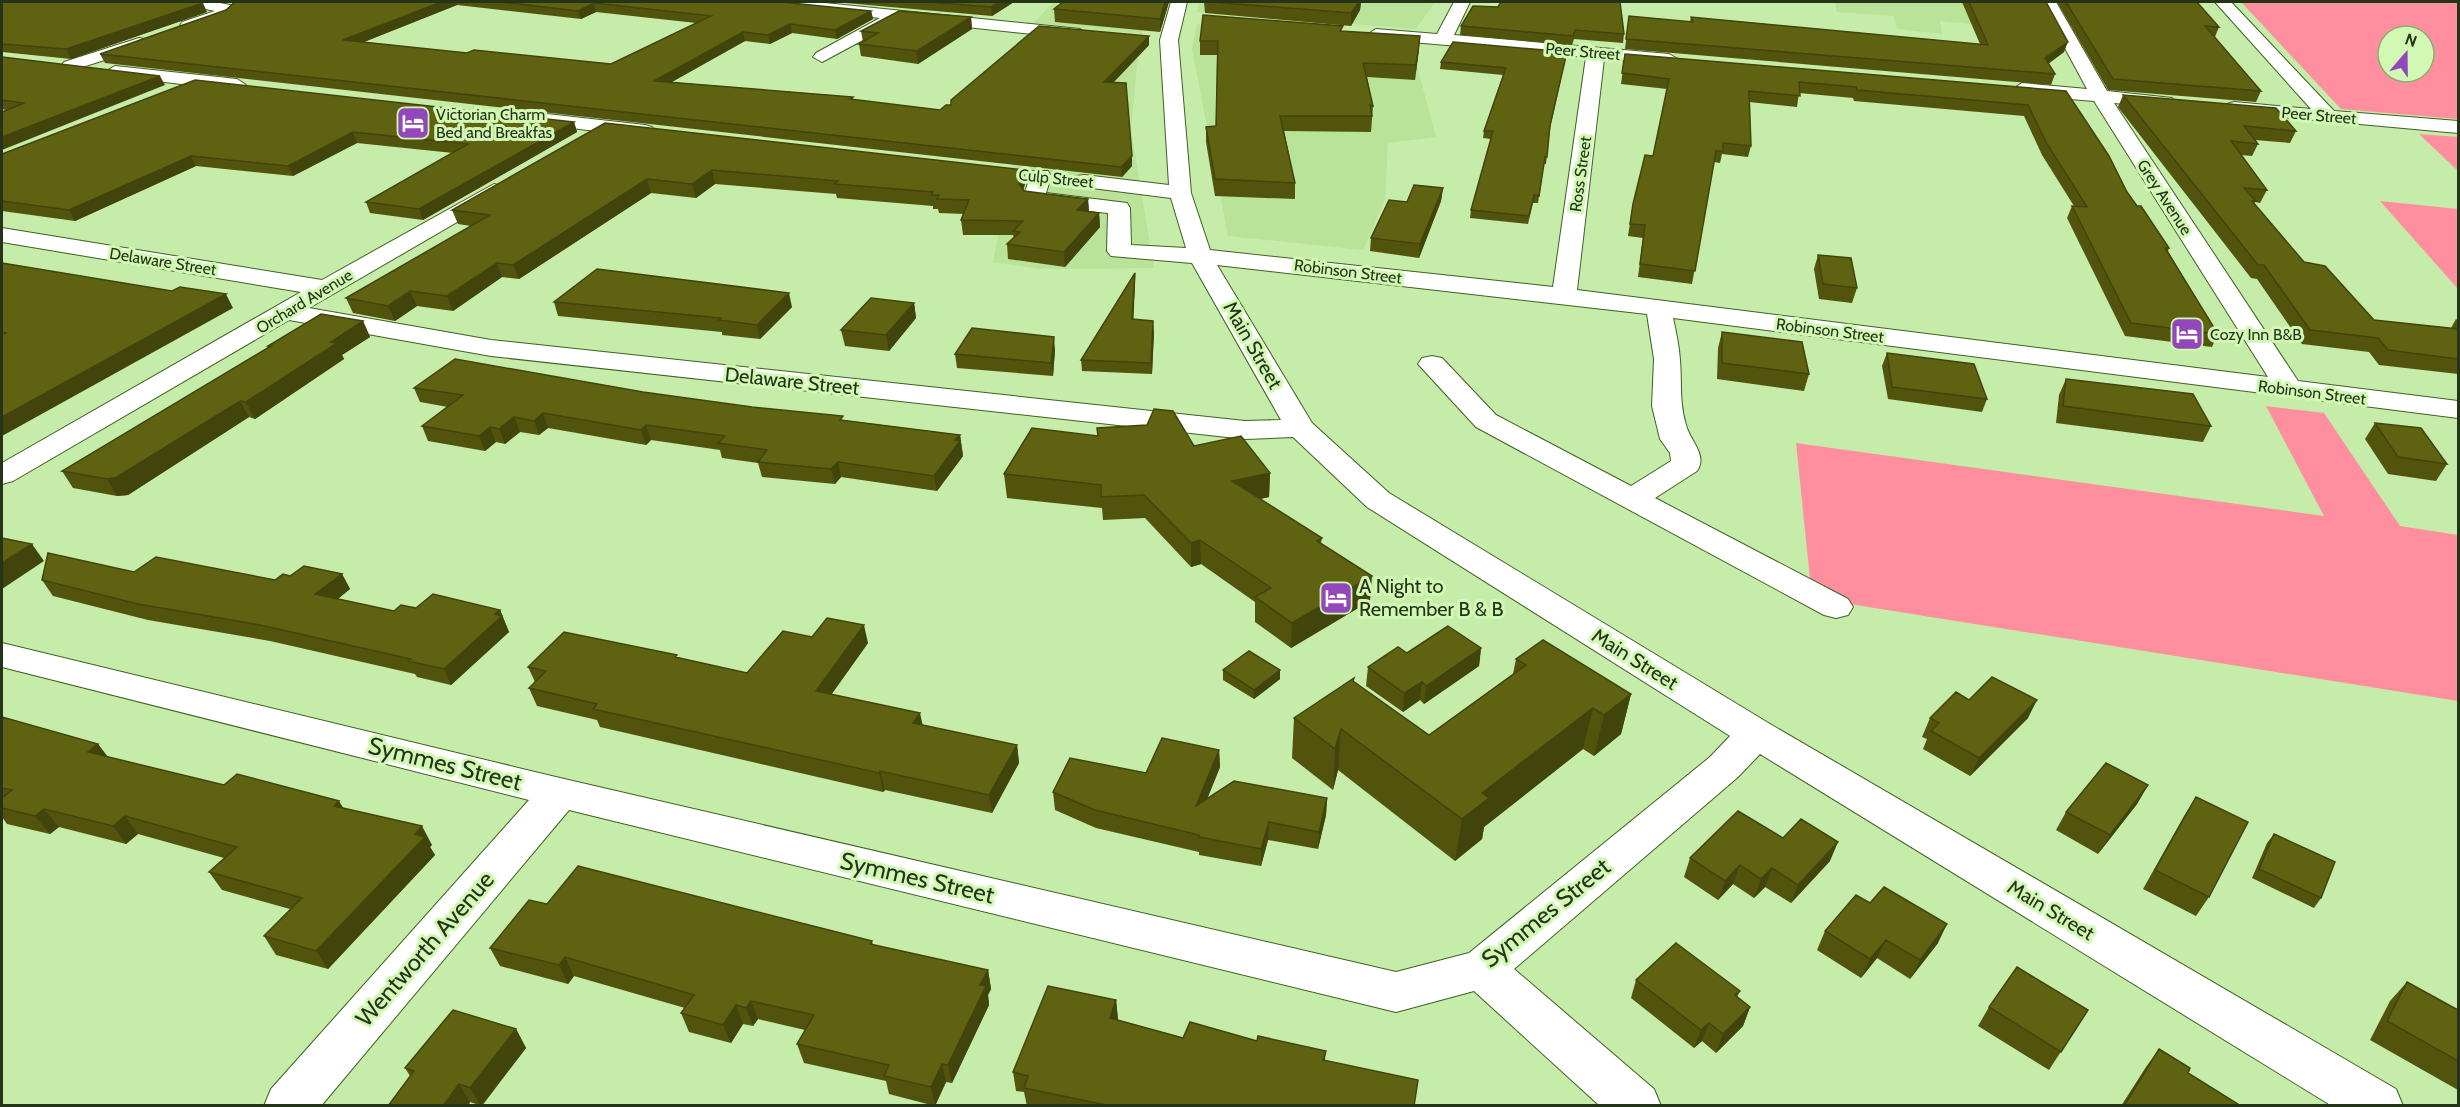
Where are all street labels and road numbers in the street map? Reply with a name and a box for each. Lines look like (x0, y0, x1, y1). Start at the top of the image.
street label: Peer Street (1545, 39, 1622, 64)
street label: Peer Street (2281, 103, 2358, 128)
street label: Ross Street (1566, 134, 1595, 213)
street label: Grey Avenue (2133, 156, 2196, 239)
street label: Culp Street (1017, 165, 1095, 192)
street label: Delaware Street (108, 244, 218, 279)
street label: Robinson Street (1293, 255, 1404, 288)
street label: Orchard Avenue (253, 265, 356, 338)
street label: Main Street (1218, 297, 1288, 393)
street label: Robinson Street (1775, 314, 1886, 347)
street label: Delaware Street (724, 362, 861, 400)
street label: Robinson Street (2257, 376, 2368, 409)
street label: Main Street (1587, 623, 1683, 695)
street label: Symmes Street (365, 730, 525, 797)
street label: Symmes Street (837, 846, 997, 909)
street label: Symmes Street (1475, 852, 1616, 973)
street label: Wentworth Avenue (349, 865, 500, 1032)
street label: Main Street (2003, 875, 2099, 945)

